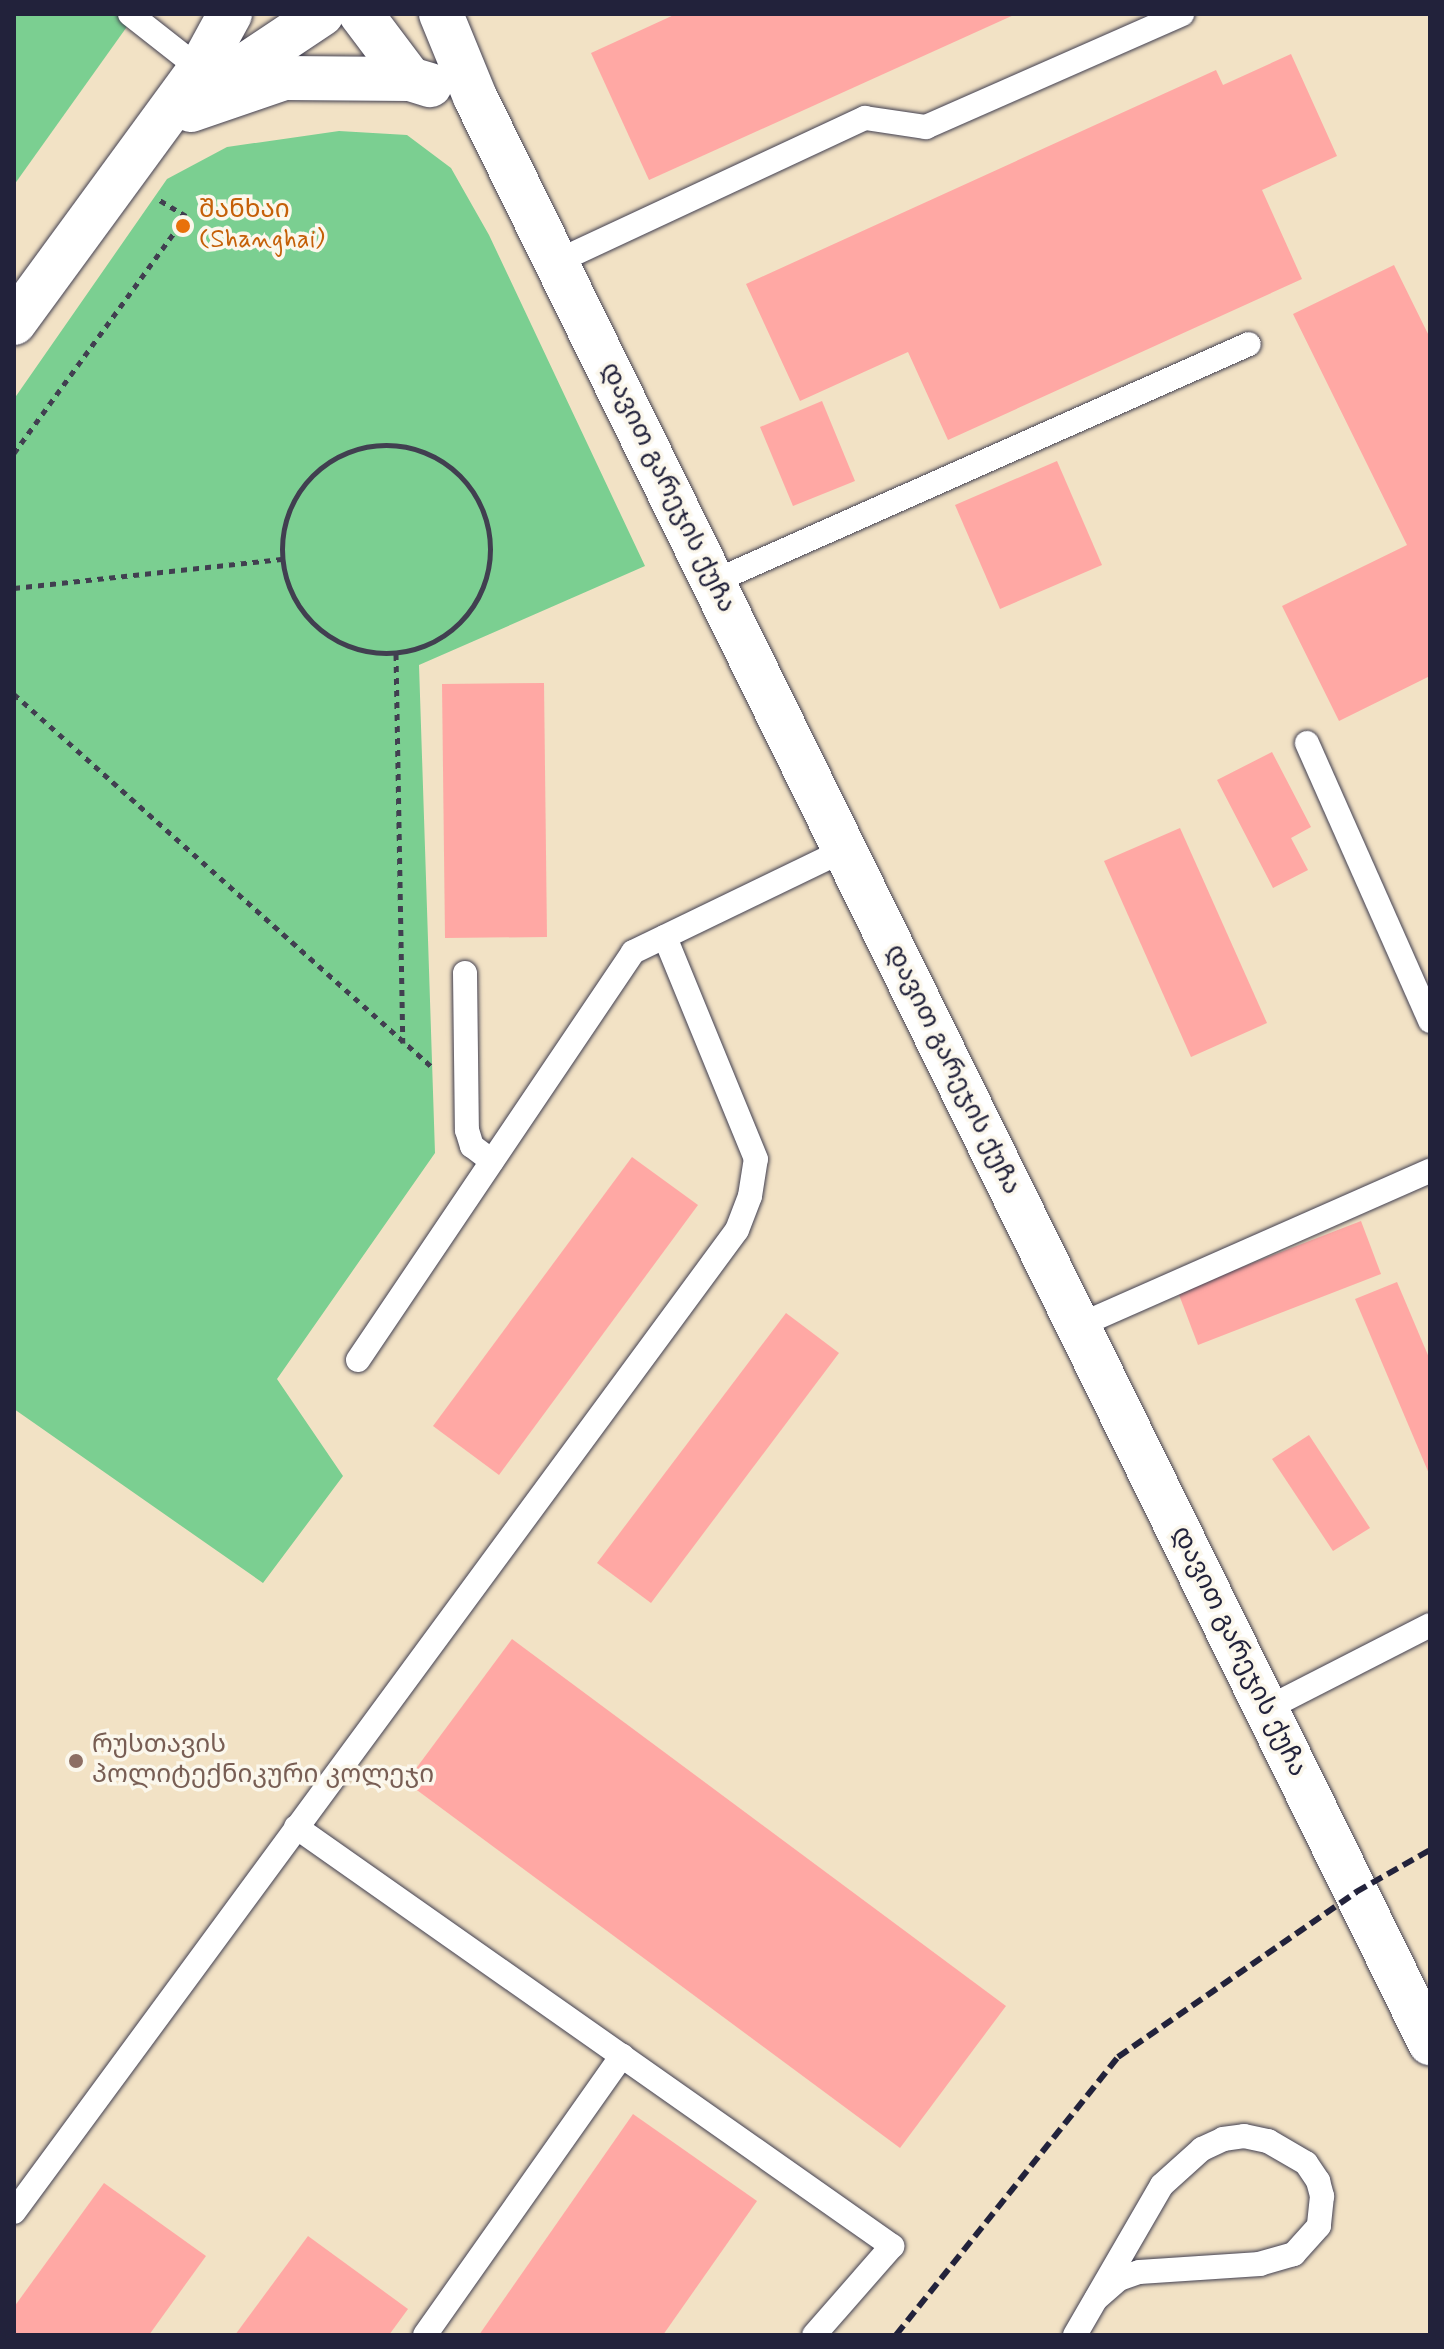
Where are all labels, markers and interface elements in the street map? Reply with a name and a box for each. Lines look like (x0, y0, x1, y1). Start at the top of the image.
place label: შანხაი (Shanghai) (199, 195, 325, 256)
marker: შანხაი (Shanghai) (174, 217, 192, 235)
street label: დავით გარეჯის ქუჩა (593, 358, 741, 618)
street label: დავით გარეჯის ქუჩა (878, 940, 1026, 1200)
street label: დავით გარეჯის ქუჩა (1164, 1522, 1312, 1782)
place label: რუსთავის პოლიტექნიკური კოლეჯი (92, 1730, 434, 1792)
marker: რუსთავის პოლიტექნიკური კოლეჯი (67, 1752, 85, 1770)

